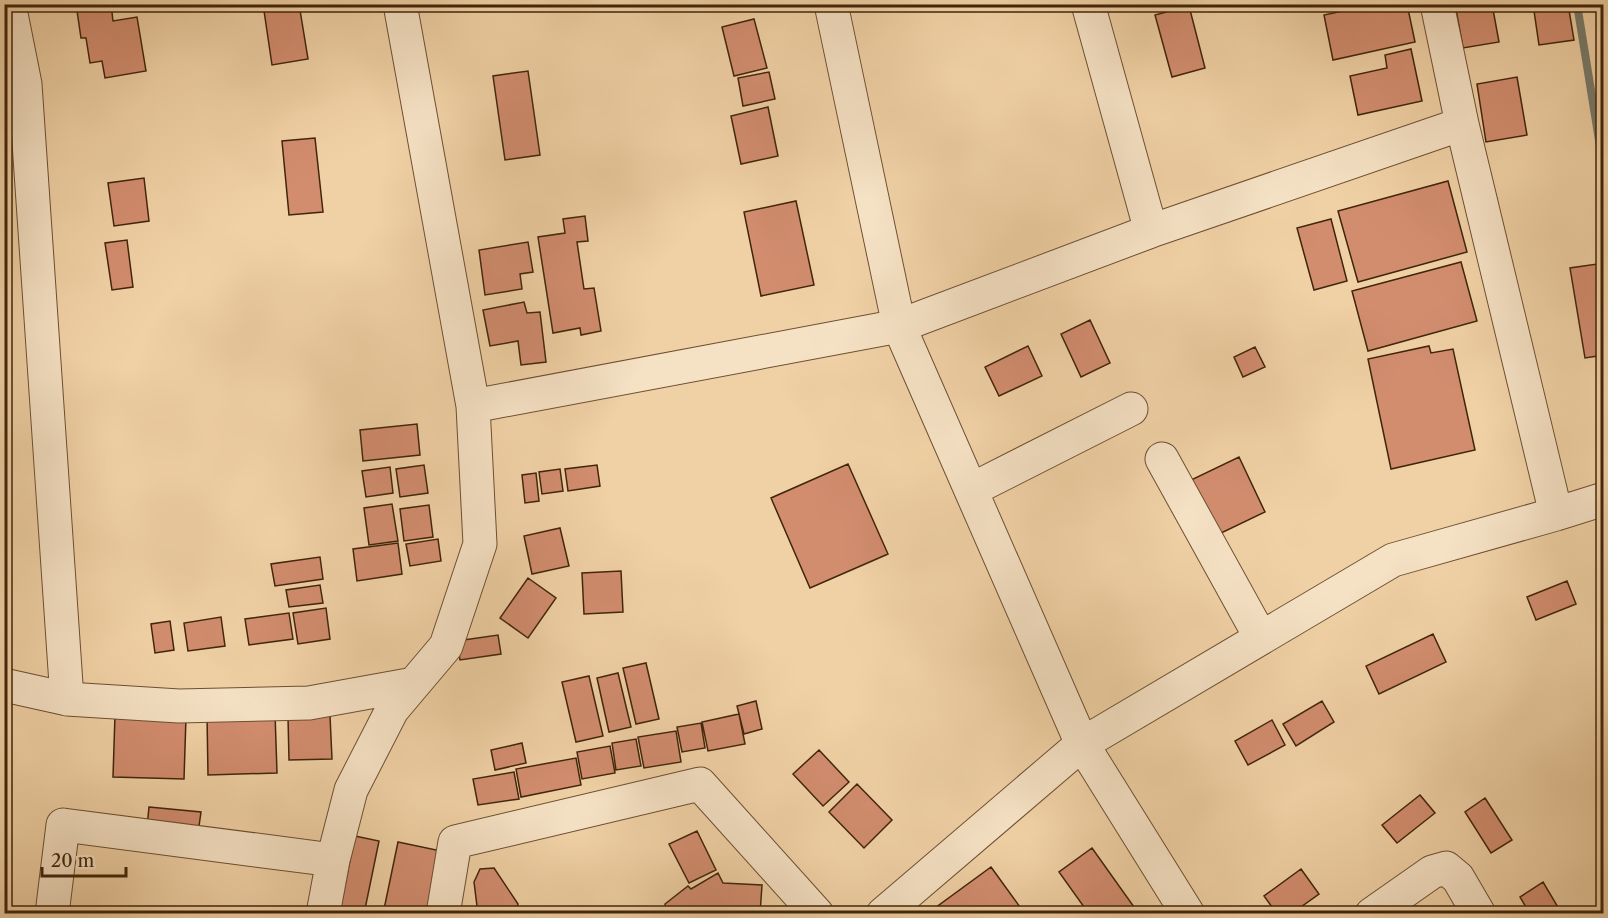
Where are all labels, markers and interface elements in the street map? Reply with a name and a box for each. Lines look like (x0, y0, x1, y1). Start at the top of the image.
scale bar (42, 840, 126, 878)
text: 20 m (51, 850, 95, 872)

